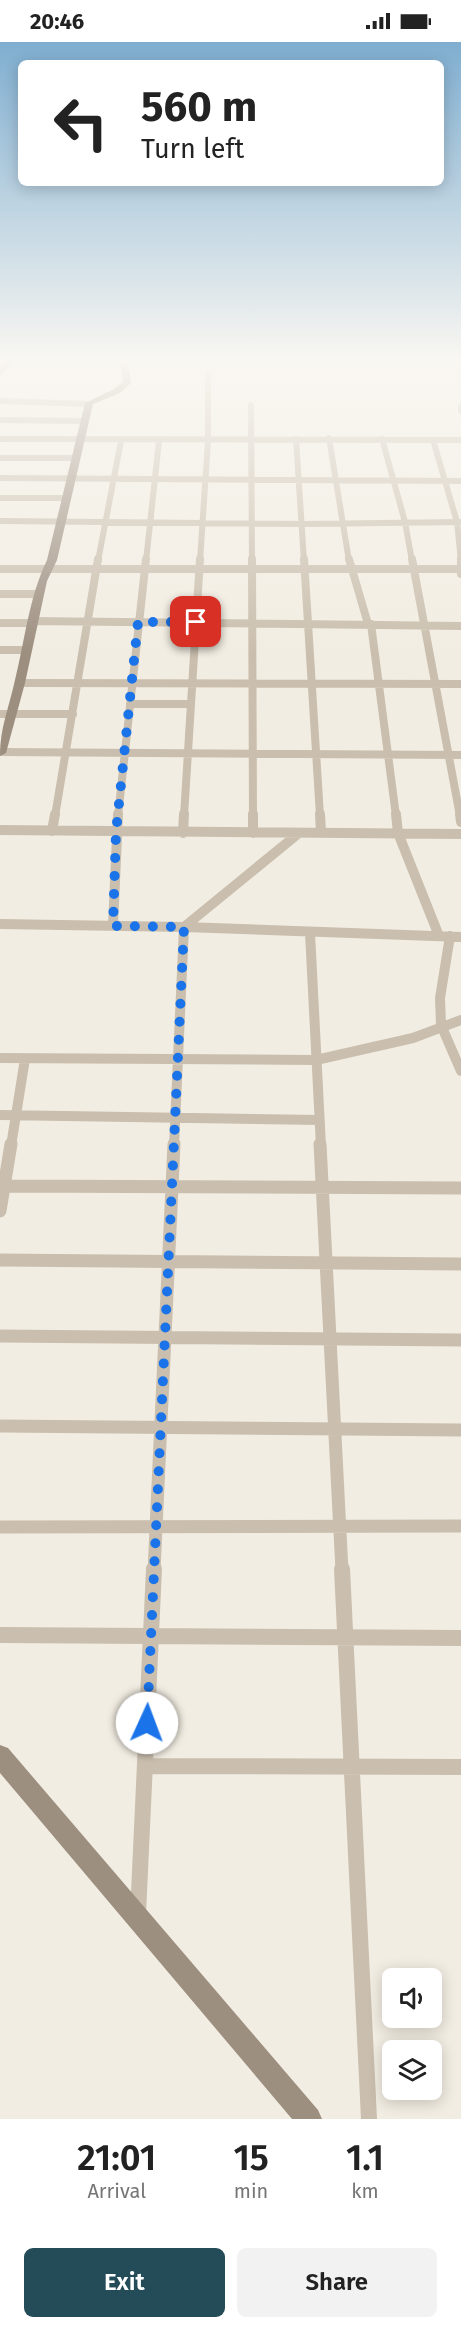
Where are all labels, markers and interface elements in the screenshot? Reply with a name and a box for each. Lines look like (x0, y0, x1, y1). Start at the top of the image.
text: 20:46 (30, 8, 84, 35)
text: 560 m (141, 82, 257, 132)
icon: left (42, 84, 120, 162)
text: Turn left (141, 133, 244, 165)
pin (170, 596, 221, 647)
icon: arrive (179, 605, 212, 638)
position arrow (115, 1691, 179, 1755)
map controls (382, 1968, 442, 2100)
button: sound (382, 1968, 442, 2028)
button: layers (382, 2040, 442, 2100)
text: 21:01 (77, 2136, 156, 2180)
text: 15 (233, 2136, 269, 2180)
text: 1.1 (346, 2136, 384, 2180)
text: Arrival (87, 2179, 146, 2203)
text: min (234, 2179, 268, 2203)
text: km (351, 2179, 379, 2203)
button: Exit (24, 2248, 225, 2317)
button: Share (237, 2248, 437, 2317)

